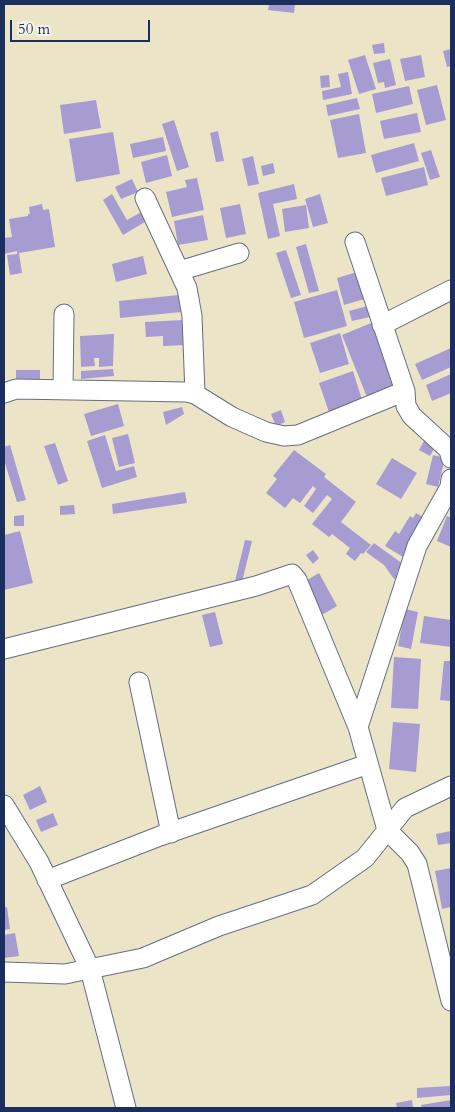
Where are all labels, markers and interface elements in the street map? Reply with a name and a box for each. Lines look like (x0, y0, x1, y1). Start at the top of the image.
scale bar (12, 10, 152, 42)
text: 50 m (18, 19, 50, 39)

